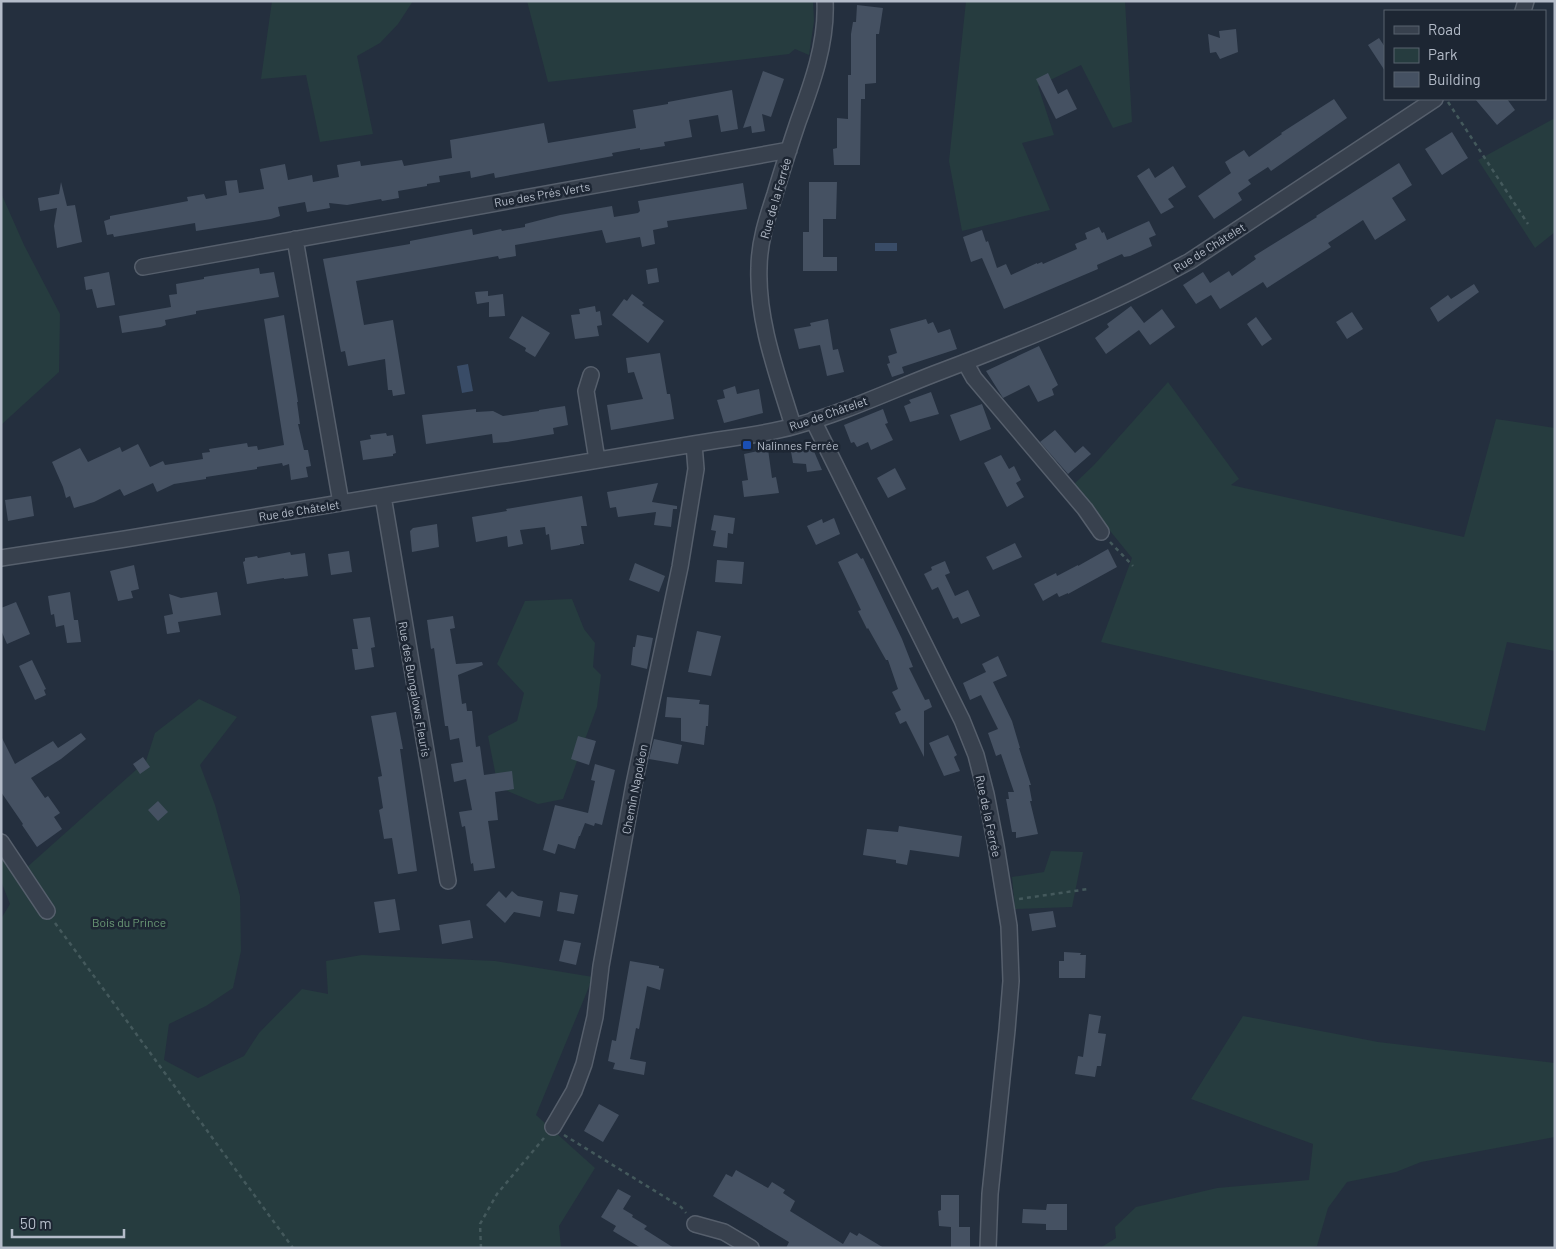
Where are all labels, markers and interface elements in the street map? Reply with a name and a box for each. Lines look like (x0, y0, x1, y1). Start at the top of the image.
legend (1384, 10, 1546, 100)
text: Road (1428, 20, 1461, 38)
text: Park (1428, 45, 1458, 63)
text: Building (1428, 70, 1481, 88)
street label: Rue de la Ferrée (757, 156, 793, 240)
street label: Rue des Prés Verts (493, 179, 591, 209)
street label: Rue de Châtelet (1171, 219, 1247, 275)
street label: Rue de Châtelet (787, 393, 869, 433)
place label: Nalinnes Ferrée (757, 438, 839, 452)
marker: Nalinnes Ferrée (741, 439, 753, 451)
street label: Rue de Châtelet (257, 497, 341, 523)
street label: Rue des Bungalows Fleuris (396, 620, 434, 758)
street label: Chemin Napoléon (618, 743, 650, 835)
street label: Rue de la Ferrée (973, 774, 1005, 858)
park label: Bois du Prince (92, 915, 166, 929)
scale bar (12, 1206, 125, 1238)
text: 50 m (20, 1214, 52, 1232)

